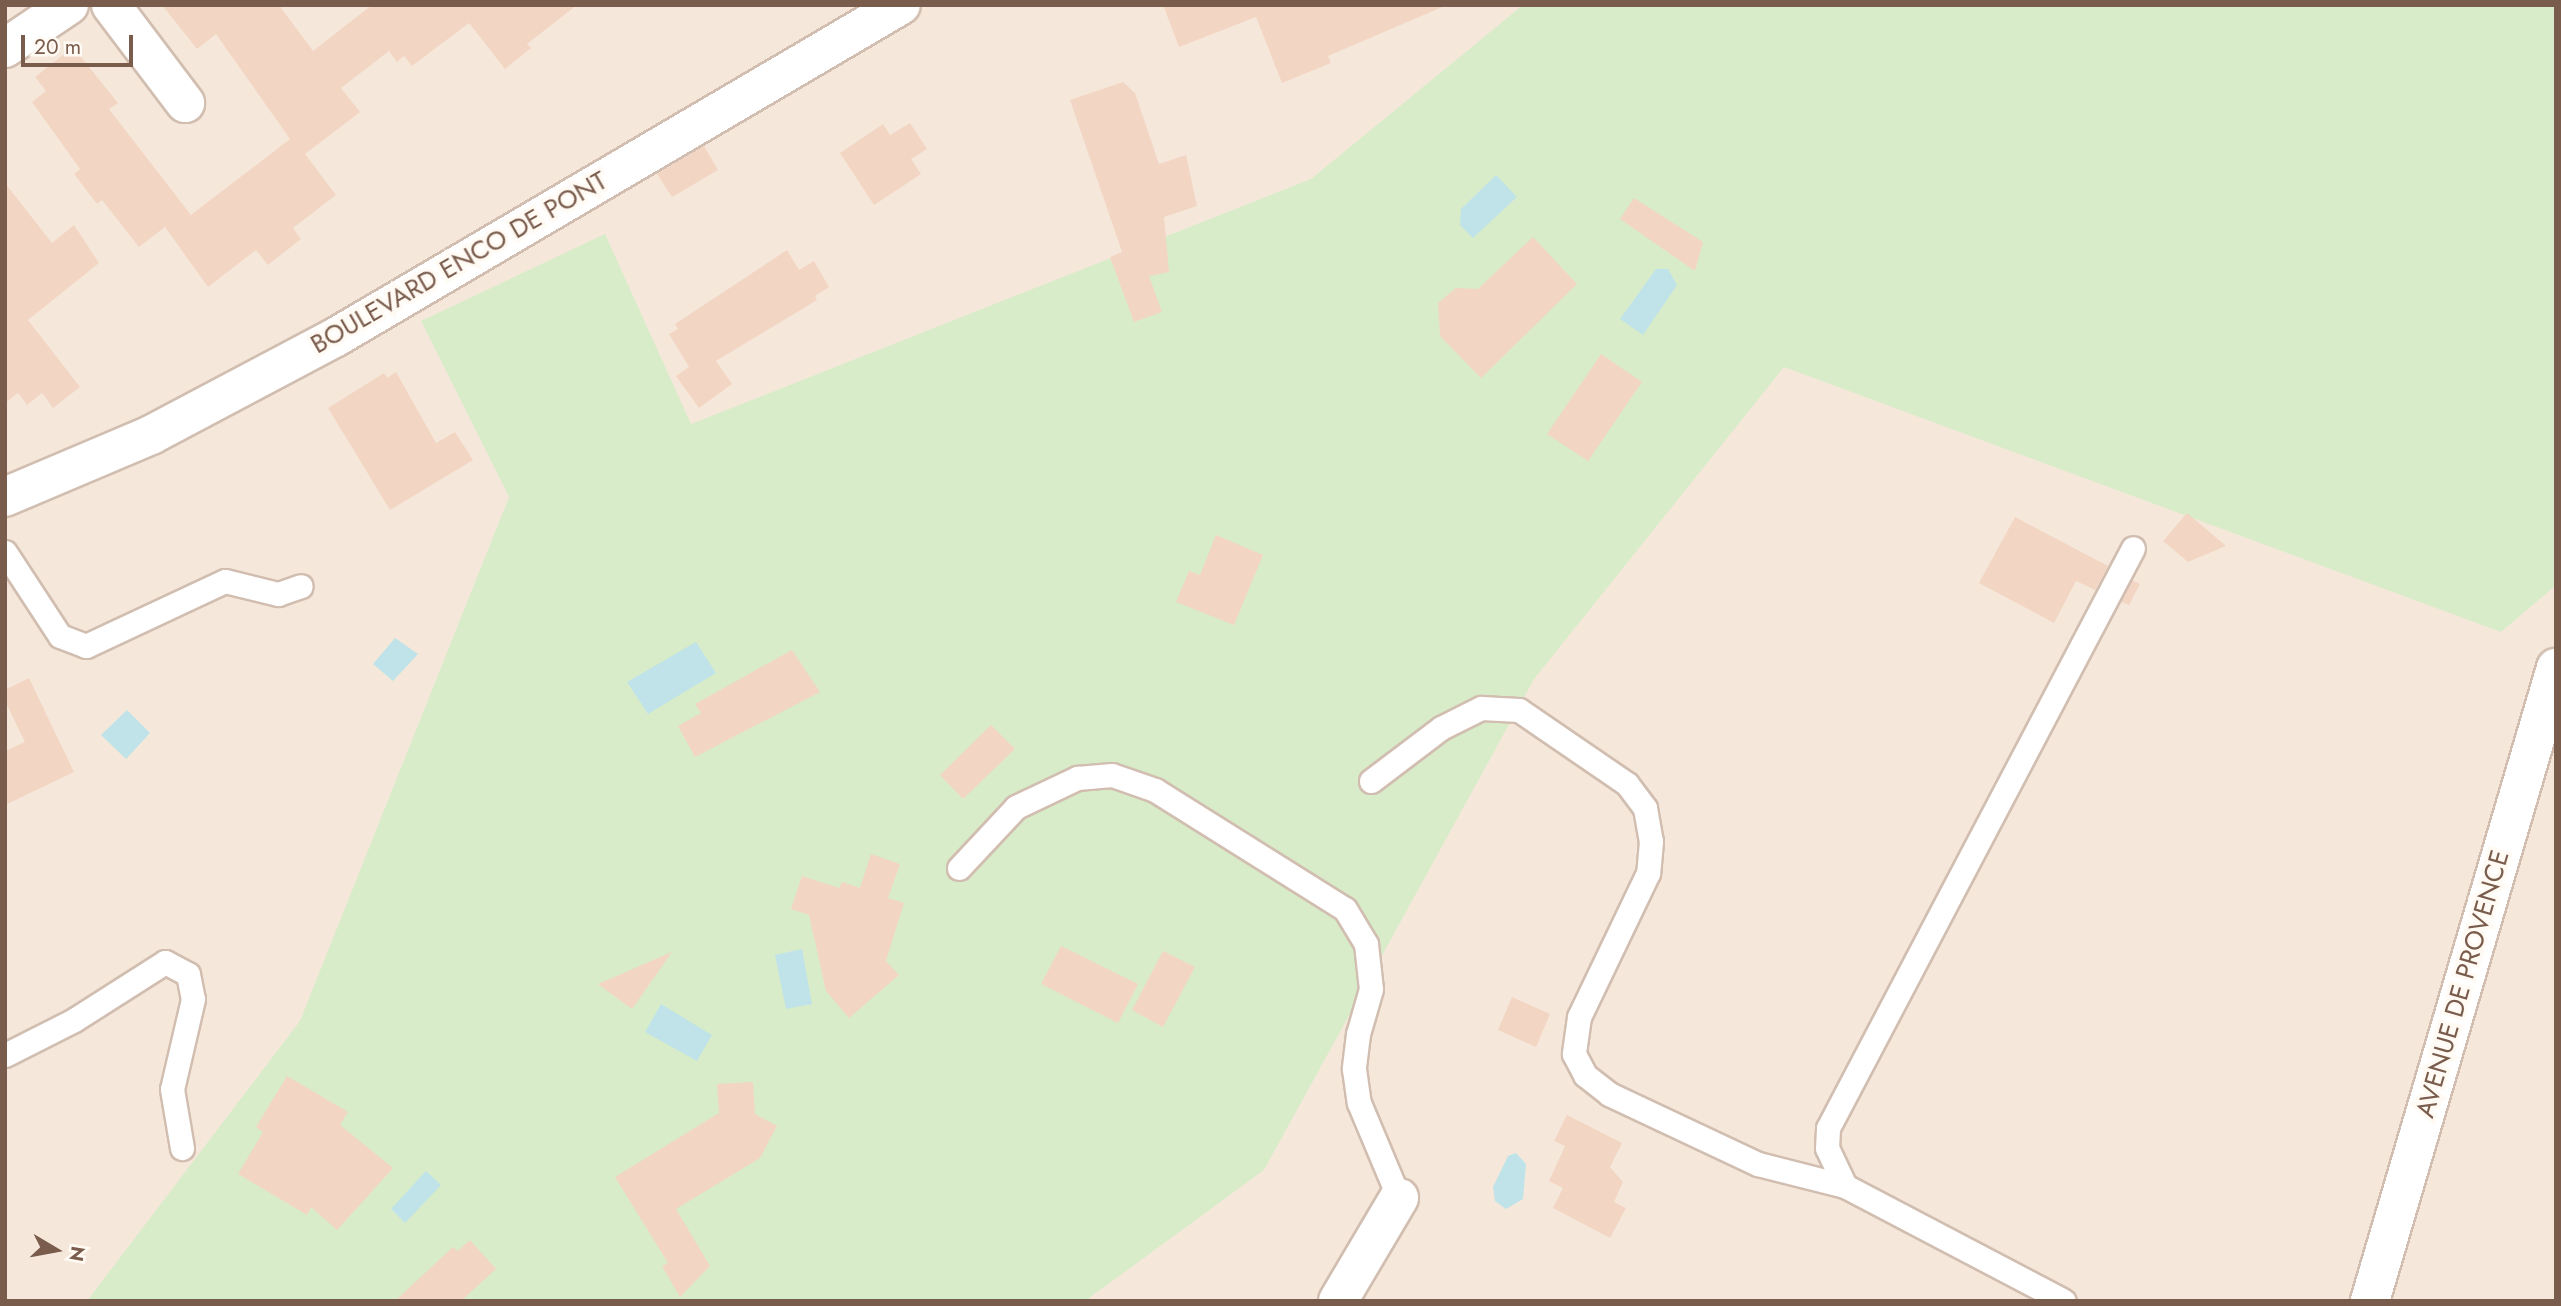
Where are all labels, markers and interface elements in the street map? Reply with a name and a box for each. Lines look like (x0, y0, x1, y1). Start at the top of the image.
scale bar (24, 21, 136, 65)
text: 20 m (34, 32, 81, 62)
street label: BOULEVARD ENCO DE PONT (305, 165, 613, 361)
street label: AVENUE DE PROVENCE (2410, 847, 2516, 1121)
north arrow (21, 1215, 91, 1285)
text: N (63, 1244, 92, 1264)

